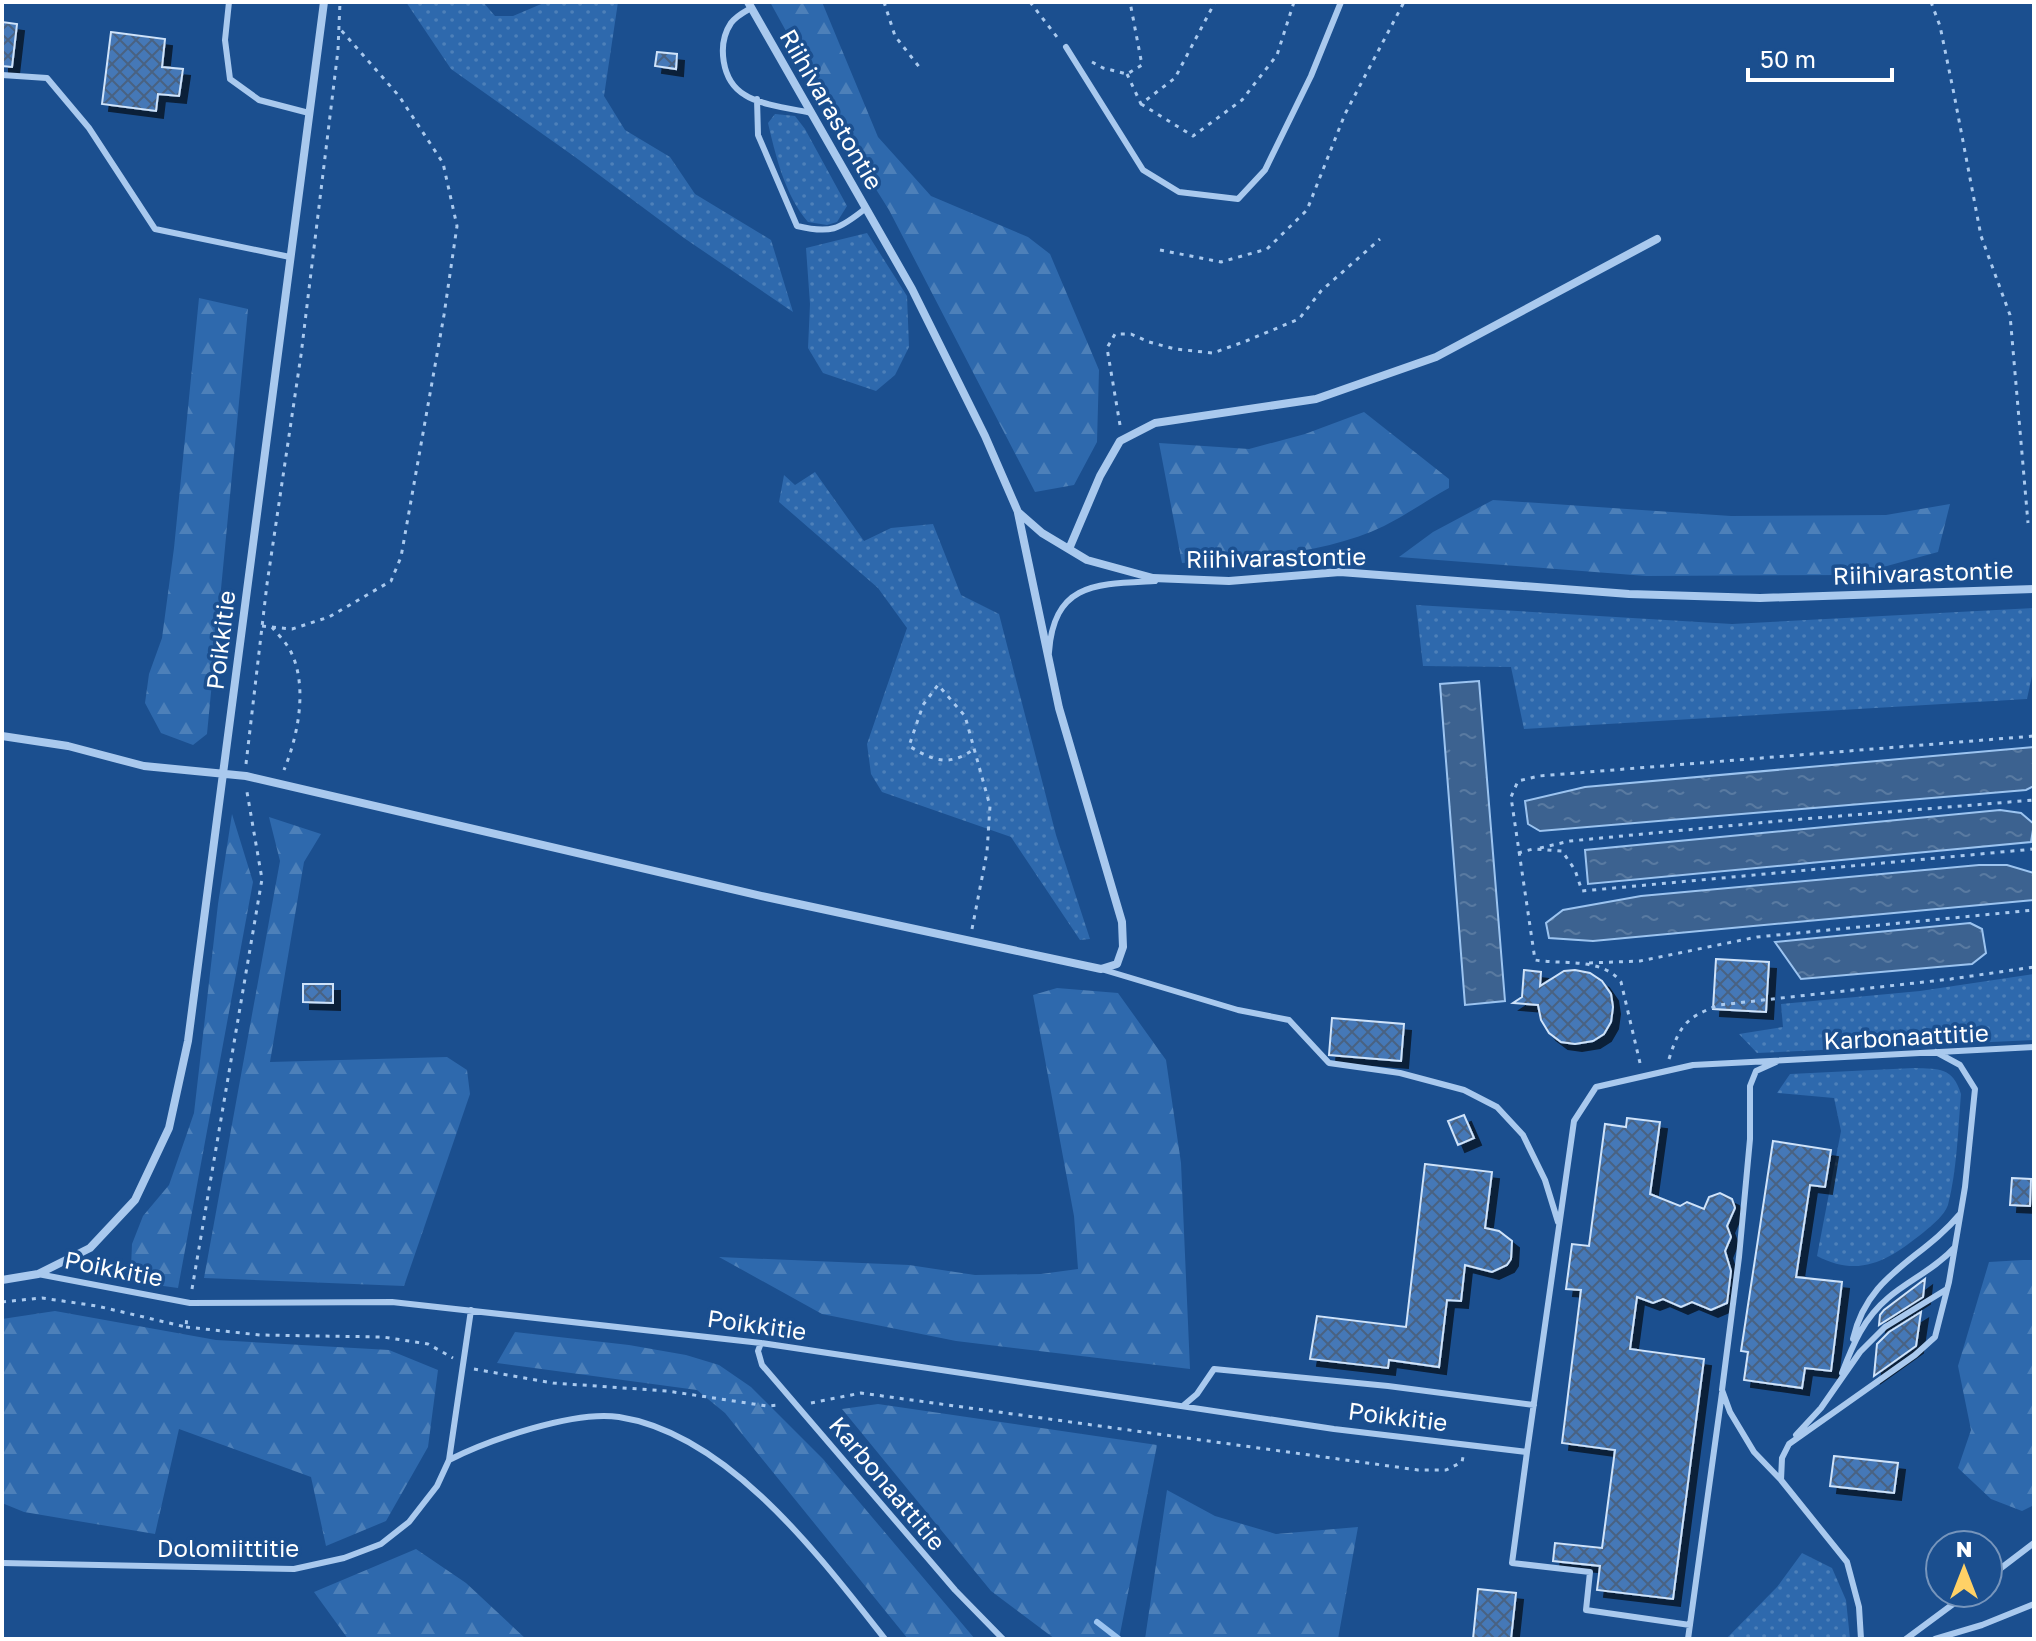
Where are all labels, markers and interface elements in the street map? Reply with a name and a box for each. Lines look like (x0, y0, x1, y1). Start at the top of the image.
street label: Riihivarastontie (774, 24, 890, 194)
scale bar (1748, 32, 1892, 82)
text: 50 m (1760, 44, 1816, 73)
street label: Riihivarastontie (1185, 541, 1367, 573)
street label: Riihivarastontie (1832, 554, 2014, 590)
street label: Poikkitie (200, 589, 240, 691)
street label: Karbonaattitie (1823, 1017, 1989, 1055)
street label: Poikkitie (62, 1244, 166, 1292)
street label: Poikkitie (706, 1303, 808, 1345)
street label: Poikkitie (1347, 1396, 1449, 1436)
street label: Karbonaattitie (824, 1410, 952, 1556)
north arrow (1924, 1529, 2004, 1609)
street label: Dolomiittitie (157, 1533, 299, 1562)
text: N (1956, 1535, 1972, 1562)

